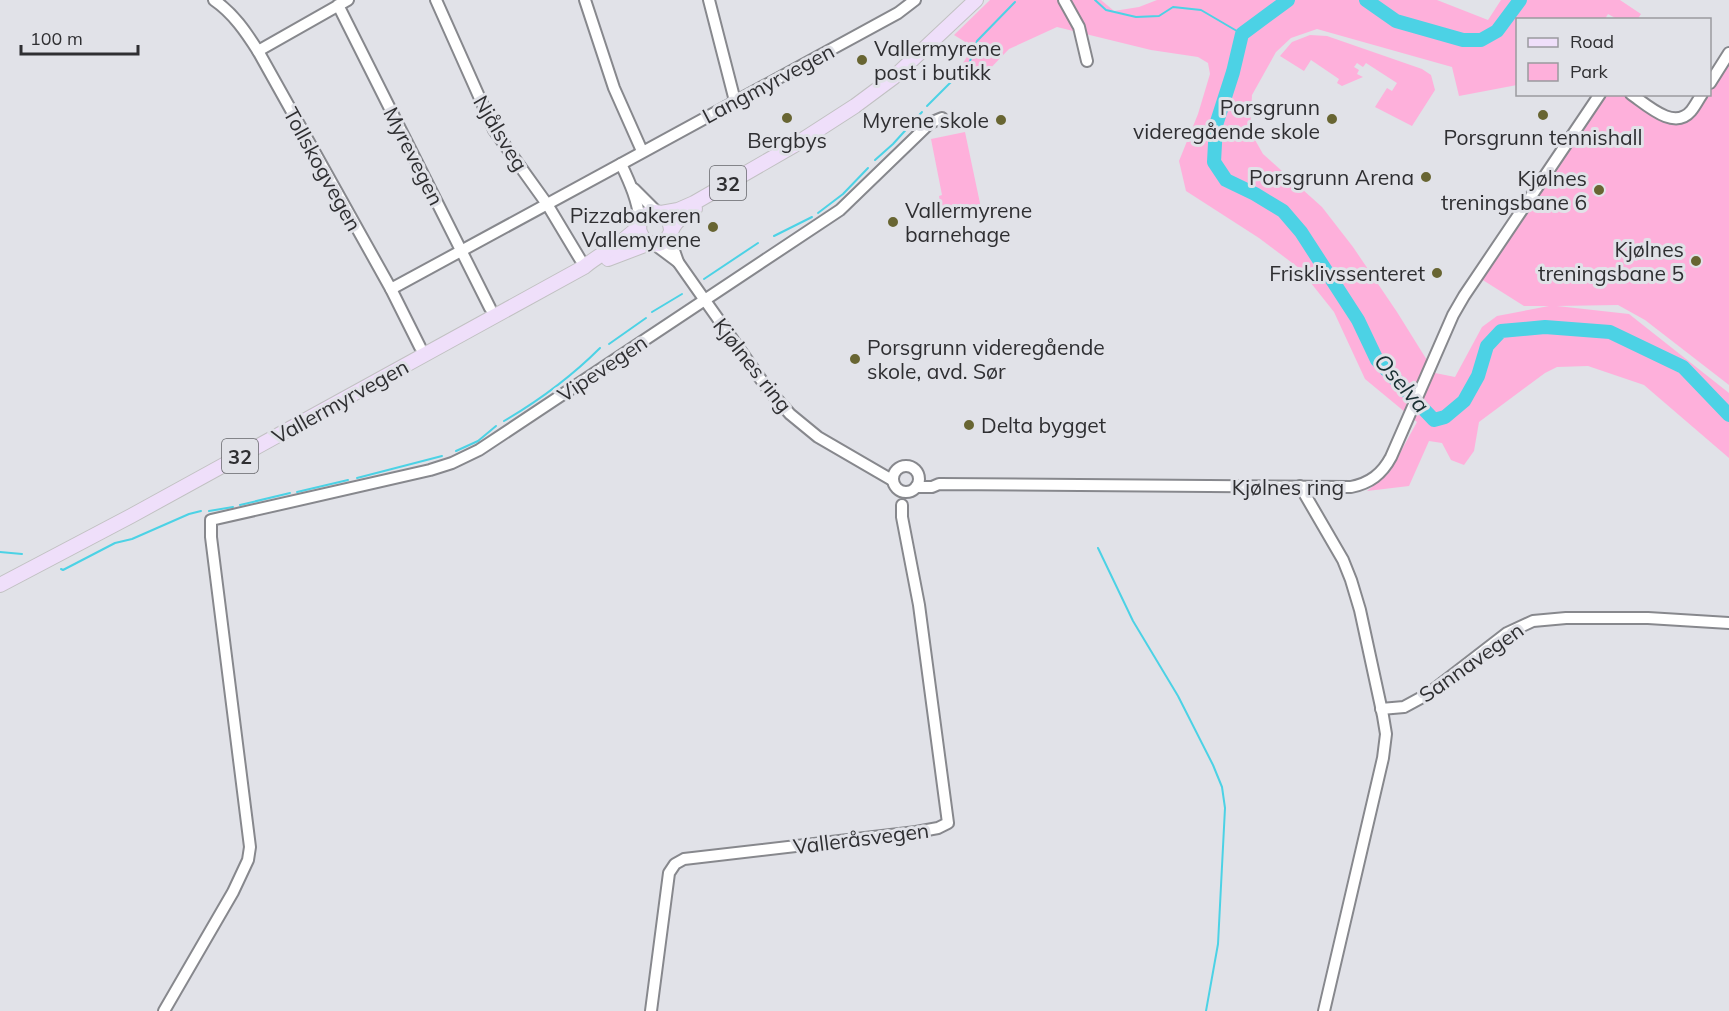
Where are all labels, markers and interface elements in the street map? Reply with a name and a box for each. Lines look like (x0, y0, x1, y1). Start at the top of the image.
scale bar (21, 18, 138, 56)
legend (1516, 18, 1711, 96)
text: 100 m (30, 27, 83, 50)
text: Road (1570, 30, 1614, 53)
place label: Vallermyrene post i butikk (874, 35, 1001, 85)
street label: Langmyrvegen (698, 37, 838, 129)
marker: Vallermyrene post i butikk (855, 53, 869, 67)
text: Park (1570, 60, 1609, 83)
street label: Njålsveg (468, 90, 534, 176)
place label: Porsgrunn videregående skole (1133, 94, 1320, 144)
street label: Tollskogvegen (278, 103, 368, 235)
street label: Myrevegen (378, 103, 450, 209)
place label: Myrene skole (862, 107, 989, 133)
marker: Porsgrunn tennishall (1536, 108, 1550, 122)
marker: Bergbys (780, 111, 794, 125)
marker: Porsgrunn videregående skole (1325, 112, 1339, 126)
marker: Myrene skole (994, 113, 1008, 127)
place label: Porsgrunn tennishall (1443, 124, 1643, 150)
place label: Bergbys (747, 127, 827, 153)
place label: Porsgrunn Arena (1249, 164, 1414, 190)
place label: Kjølnes treningsbane 6 (1441, 165, 1587, 215)
road number: 32 (710, 166, 746, 200)
marker: Porsgrunn Arena (1419, 170, 1433, 184)
marker: Kjølnes treningsbane 6 (1592, 183, 1606, 197)
place label: Vallermyrene barnehage (905, 197, 1032, 247)
place label: Pizzabakeren Vallemyrene (570, 202, 701, 252)
marker: Vallermyrene barnehage (886, 215, 900, 229)
marker: Pizzabakeren Vallemyrene (706, 220, 720, 234)
place label: Kjølnes treningsbane 5 (1538, 236, 1684, 286)
marker: Kjølnes treningsbane 5 (1689, 254, 1703, 268)
place label: Frisklivssenteret (1269, 260, 1425, 286)
marker: Frisklivssenteret (1430, 266, 1444, 280)
street label: Kjølnes ring (708, 313, 798, 417)
street label: Vipevegen (552, 329, 652, 407)
place label: Porsgrunn videregående skole, avd. Sør (867, 334, 1105, 384)
water label: Oselva (1369, 347, 1435, 419)
marker: Porsgrunn videregående skole, avd. Sør (848, 352, 862, 366)
street label: Vallermyrvegen (267, 353, 413, 449)
place label: Delta bygget (981, 412, 1106, 438)
marker: Delta bygget (962, 418, 976, 432)
road number: 32 (222, 439, 258, 473)
street label: Kjølnes ring (1232, 474, 1344, 500)
street label: Sannavegen (1414, 616, 1528, 708)
street label: Valleråsvegen (792, 817, 930, 859)

